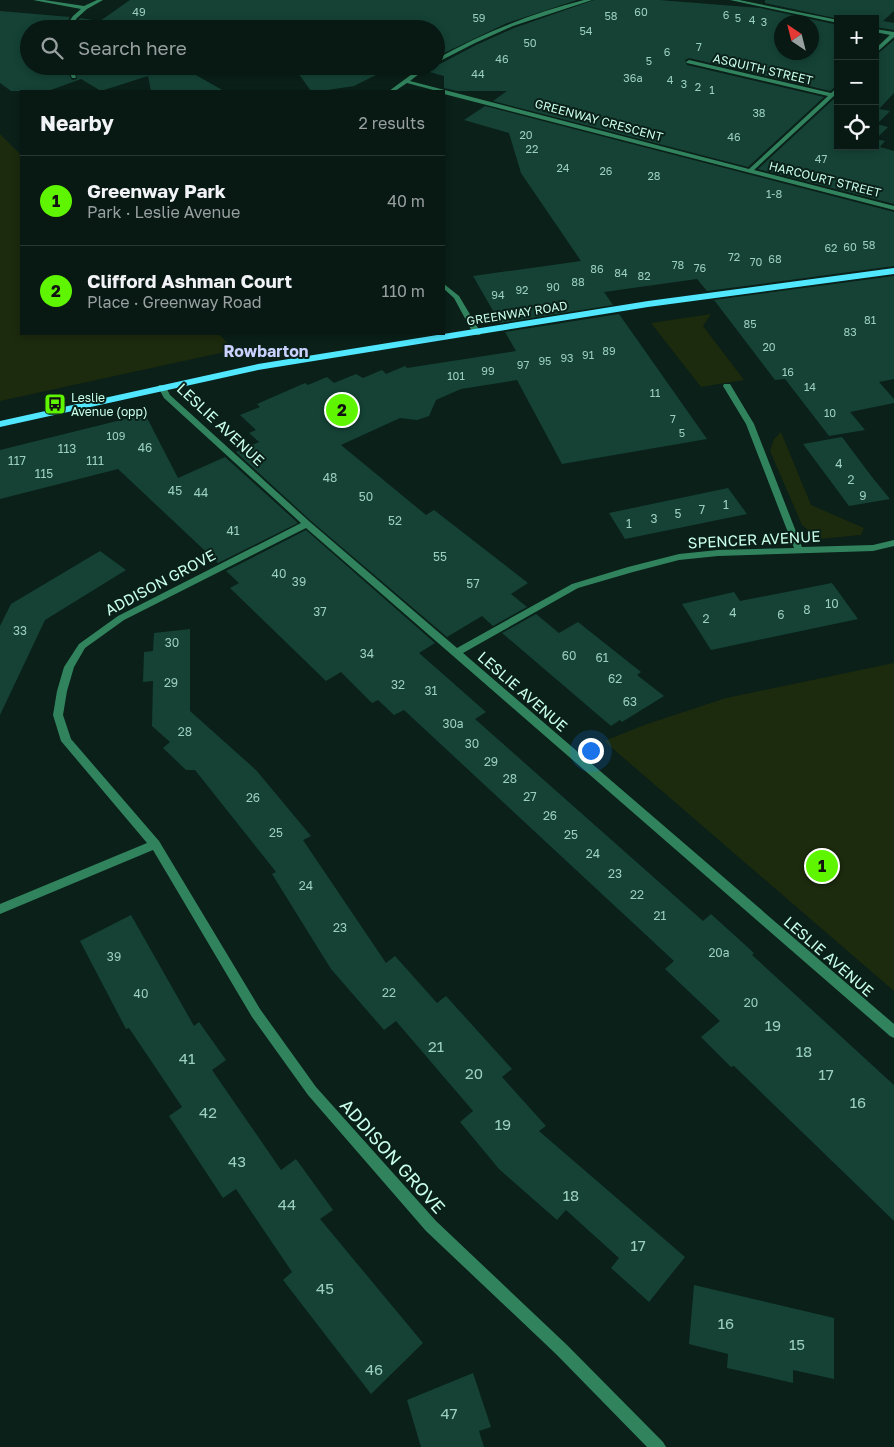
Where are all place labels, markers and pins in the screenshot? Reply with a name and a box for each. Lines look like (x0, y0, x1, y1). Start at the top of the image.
place label: Leslie Avenue (opp) (71, 390, 147, 419)
pin: 2 (326, 391, 358, 429)
bus stop icon: Leslie Avenue (opp) (43, 392, 67, 416)
pin: 1 (806, 847, 838, 885)

